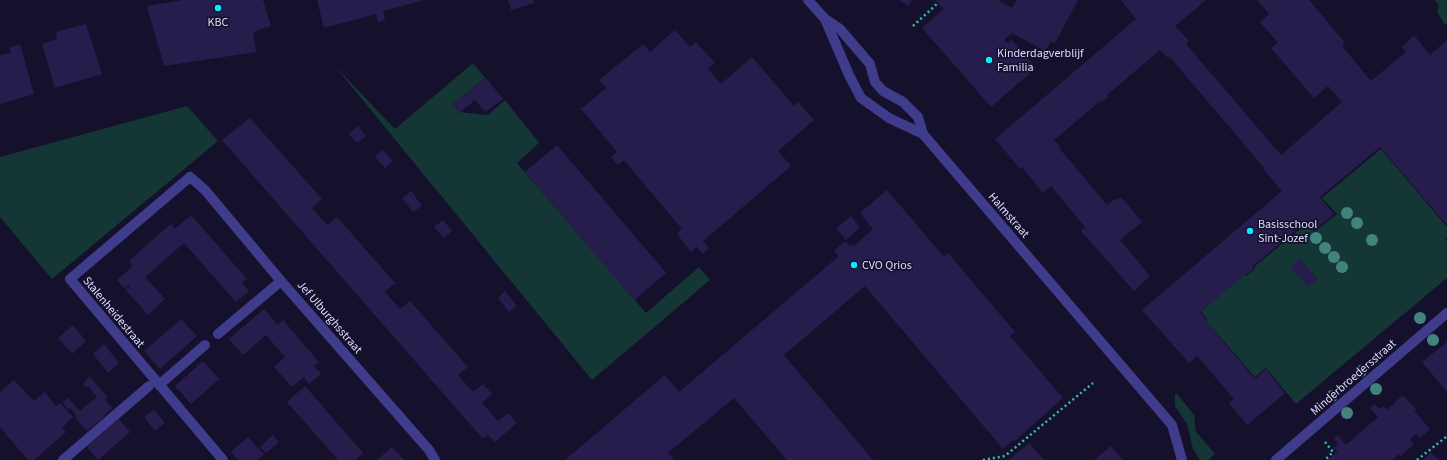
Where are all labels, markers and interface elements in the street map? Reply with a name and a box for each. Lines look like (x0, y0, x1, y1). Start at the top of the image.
marker: KBC (213, 3, 223, 13)
place label: KBC (208, 14, 229, 31)
place label: Kinderdagverblijf Familia (997, 45, 1084, 76)
marker: Kinderdagverblijf Familia (984, 55, 994, 65)
street label: Halmstraat (984, 189, 1033, 242)
place label: Basisschool Sint-Jozef (1258, 216, 1317, 247)
marker: Basisschool Sint-Jozef (1245, 226, 1255, 236)
place label: CVO Qrios (862, 257, 912, 274)
marker: CVO Qrios (849, 260, 859, 270)
street label: Stalenheidestraat (79, 273, 149, 352)
street label: Jef Ulburghsstraat (293, 277, 366, 358)
street label: Minderbroedersstraat (1307, 335, 1400, 419)

